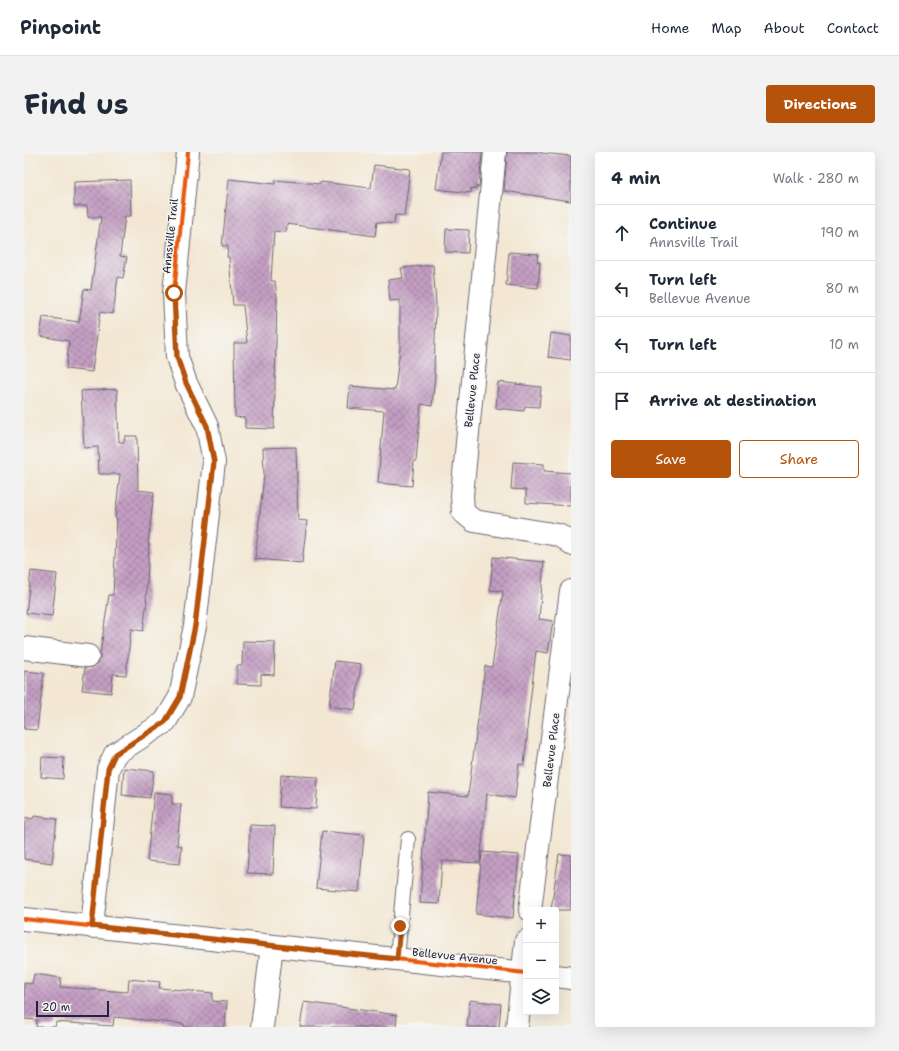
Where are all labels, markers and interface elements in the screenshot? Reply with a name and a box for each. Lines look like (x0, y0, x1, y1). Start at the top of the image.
text: Pinpoint (20, 15, 101, 40)
text: Home (651, 19, 690, 37)
text: Map (712, 19, 742, 37)
text: About (764, 19, 805, 37)
text: Contact (827, 19, 879, 37)
text: Find us (24, 85, 129, 123)
button: Directions (766, 85, 875, 123)
text: 4 min (611, 167, 661, 189)
text: Walk · 280 m (773, 170, 859, 187)
street label: Annsville Trail (159, 197, 182, 274)
text: Continue (649, 214, 717, 234)
icon: ahead (611, 222, 633, 244)
text: 190 m (820, 224, 859, 241)
text: Annsville Trail (649, 234, 738, 251)
text: Turn left (649, 270, 717, 290)
icon: left (611, 278, 633, 300)
text: 80 m (825, 280, 859, 297)
route start (165, 284, 183, 302)
text: Bellevue Avenue (649, 290, 751, 307)
icon: left (611, 334, 633, 356)
text: Turn left (649, 335, 717, 355)
text: 10 m (829, 336, 859, 353)
street label: Bellevue Place (461, 352, 484, 428)
icon: arrive (611, 390, 633, 412)
text: Arrive at destination (649, 391, 817, 411)
button: Save (611, 440, 731, 478)
button: Share (739, 440, 859, 478)
street label: Bellevue Place (539, 712, 564, 788)
map controls (523, 907, 559, 1015)
button: + (523, 907, 559, 943)
route end (391, 917, 409, 935)
button: − (523, 943, 559, 979)
street label: Bellevue Avenue (411, 945, 499, 968)
button: layers (523, 979, 559, 1015)
scale bar (36, 999, 109, 1018)
text: 20 m (42, 1000, 70, 1015)

